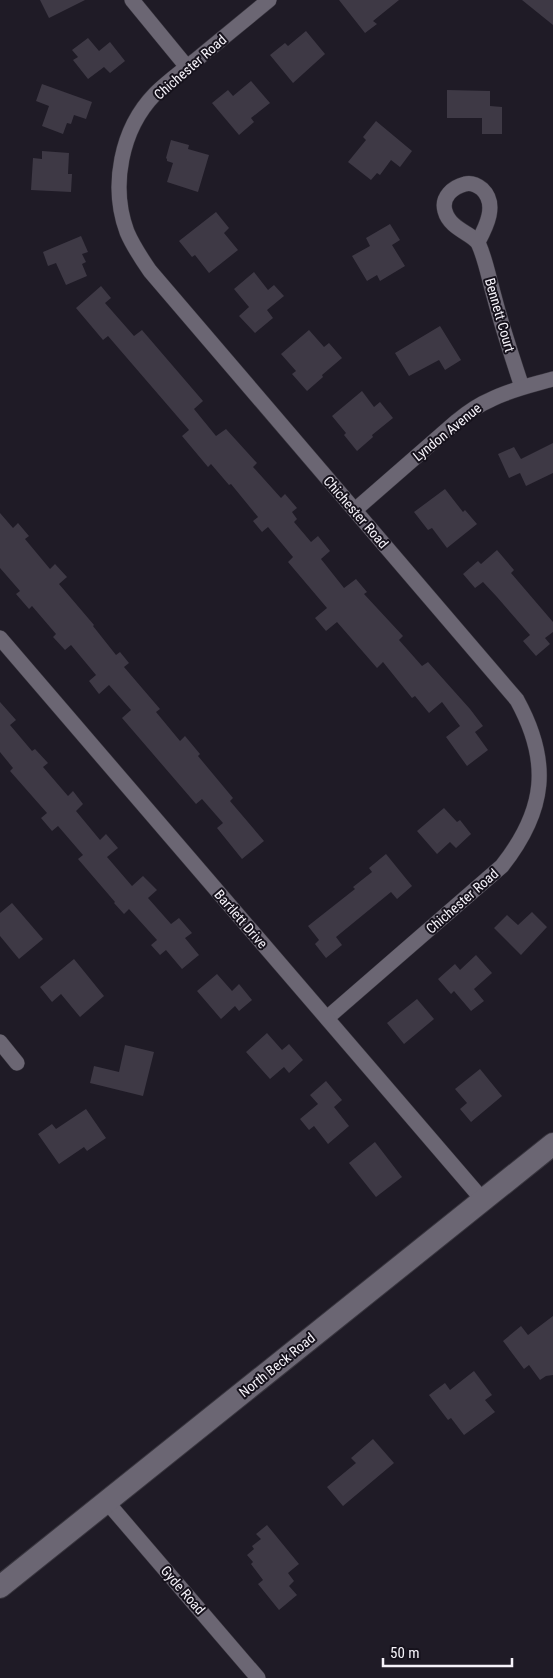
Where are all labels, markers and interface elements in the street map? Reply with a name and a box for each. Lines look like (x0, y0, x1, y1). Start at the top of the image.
street label: Chichester Road (151, 31, 229, 103)
street label: Bennett Court (482, 276, 518, 354)
street label: Lyndon Avenue (410, 400, 484, 464)
street label: Chichester Road (320, 473, 392, 551)
street label: Chichester Road (423, 865, 501, 937)
street label: Bartlett Drive (211, 886, 271, 952)
street label: North Beck Road (236, 1330, 318, 1400)
street label: Gyde Road (158, 1563, 208, 1617)
scale bar (383, 1636, 512, 1668)
text: 50 m (390, 1644, 420, 1662)

